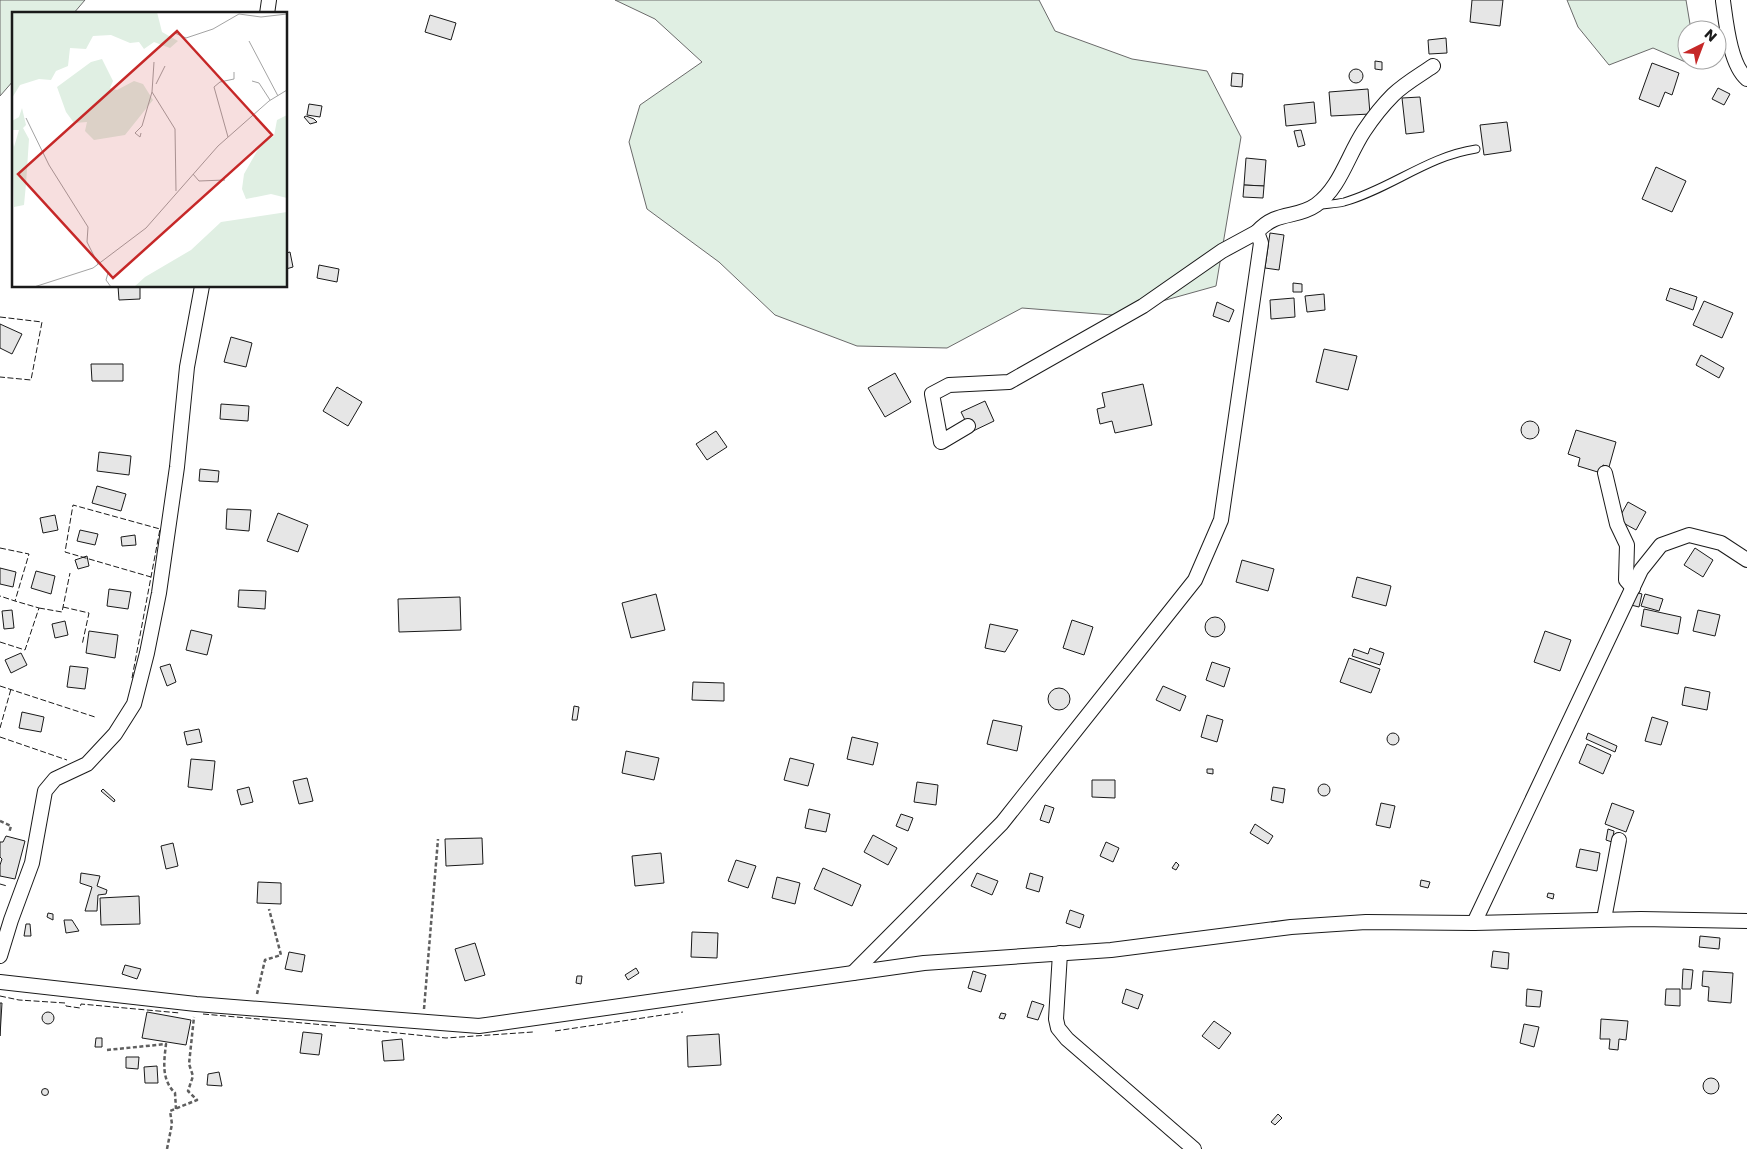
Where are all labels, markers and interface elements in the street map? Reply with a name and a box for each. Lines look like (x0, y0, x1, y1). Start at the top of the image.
inset map (12, 12, 288, 288)
north arrow (1677, 20, 1727, 70)
text: N (1700, 24, 1721, 46)

